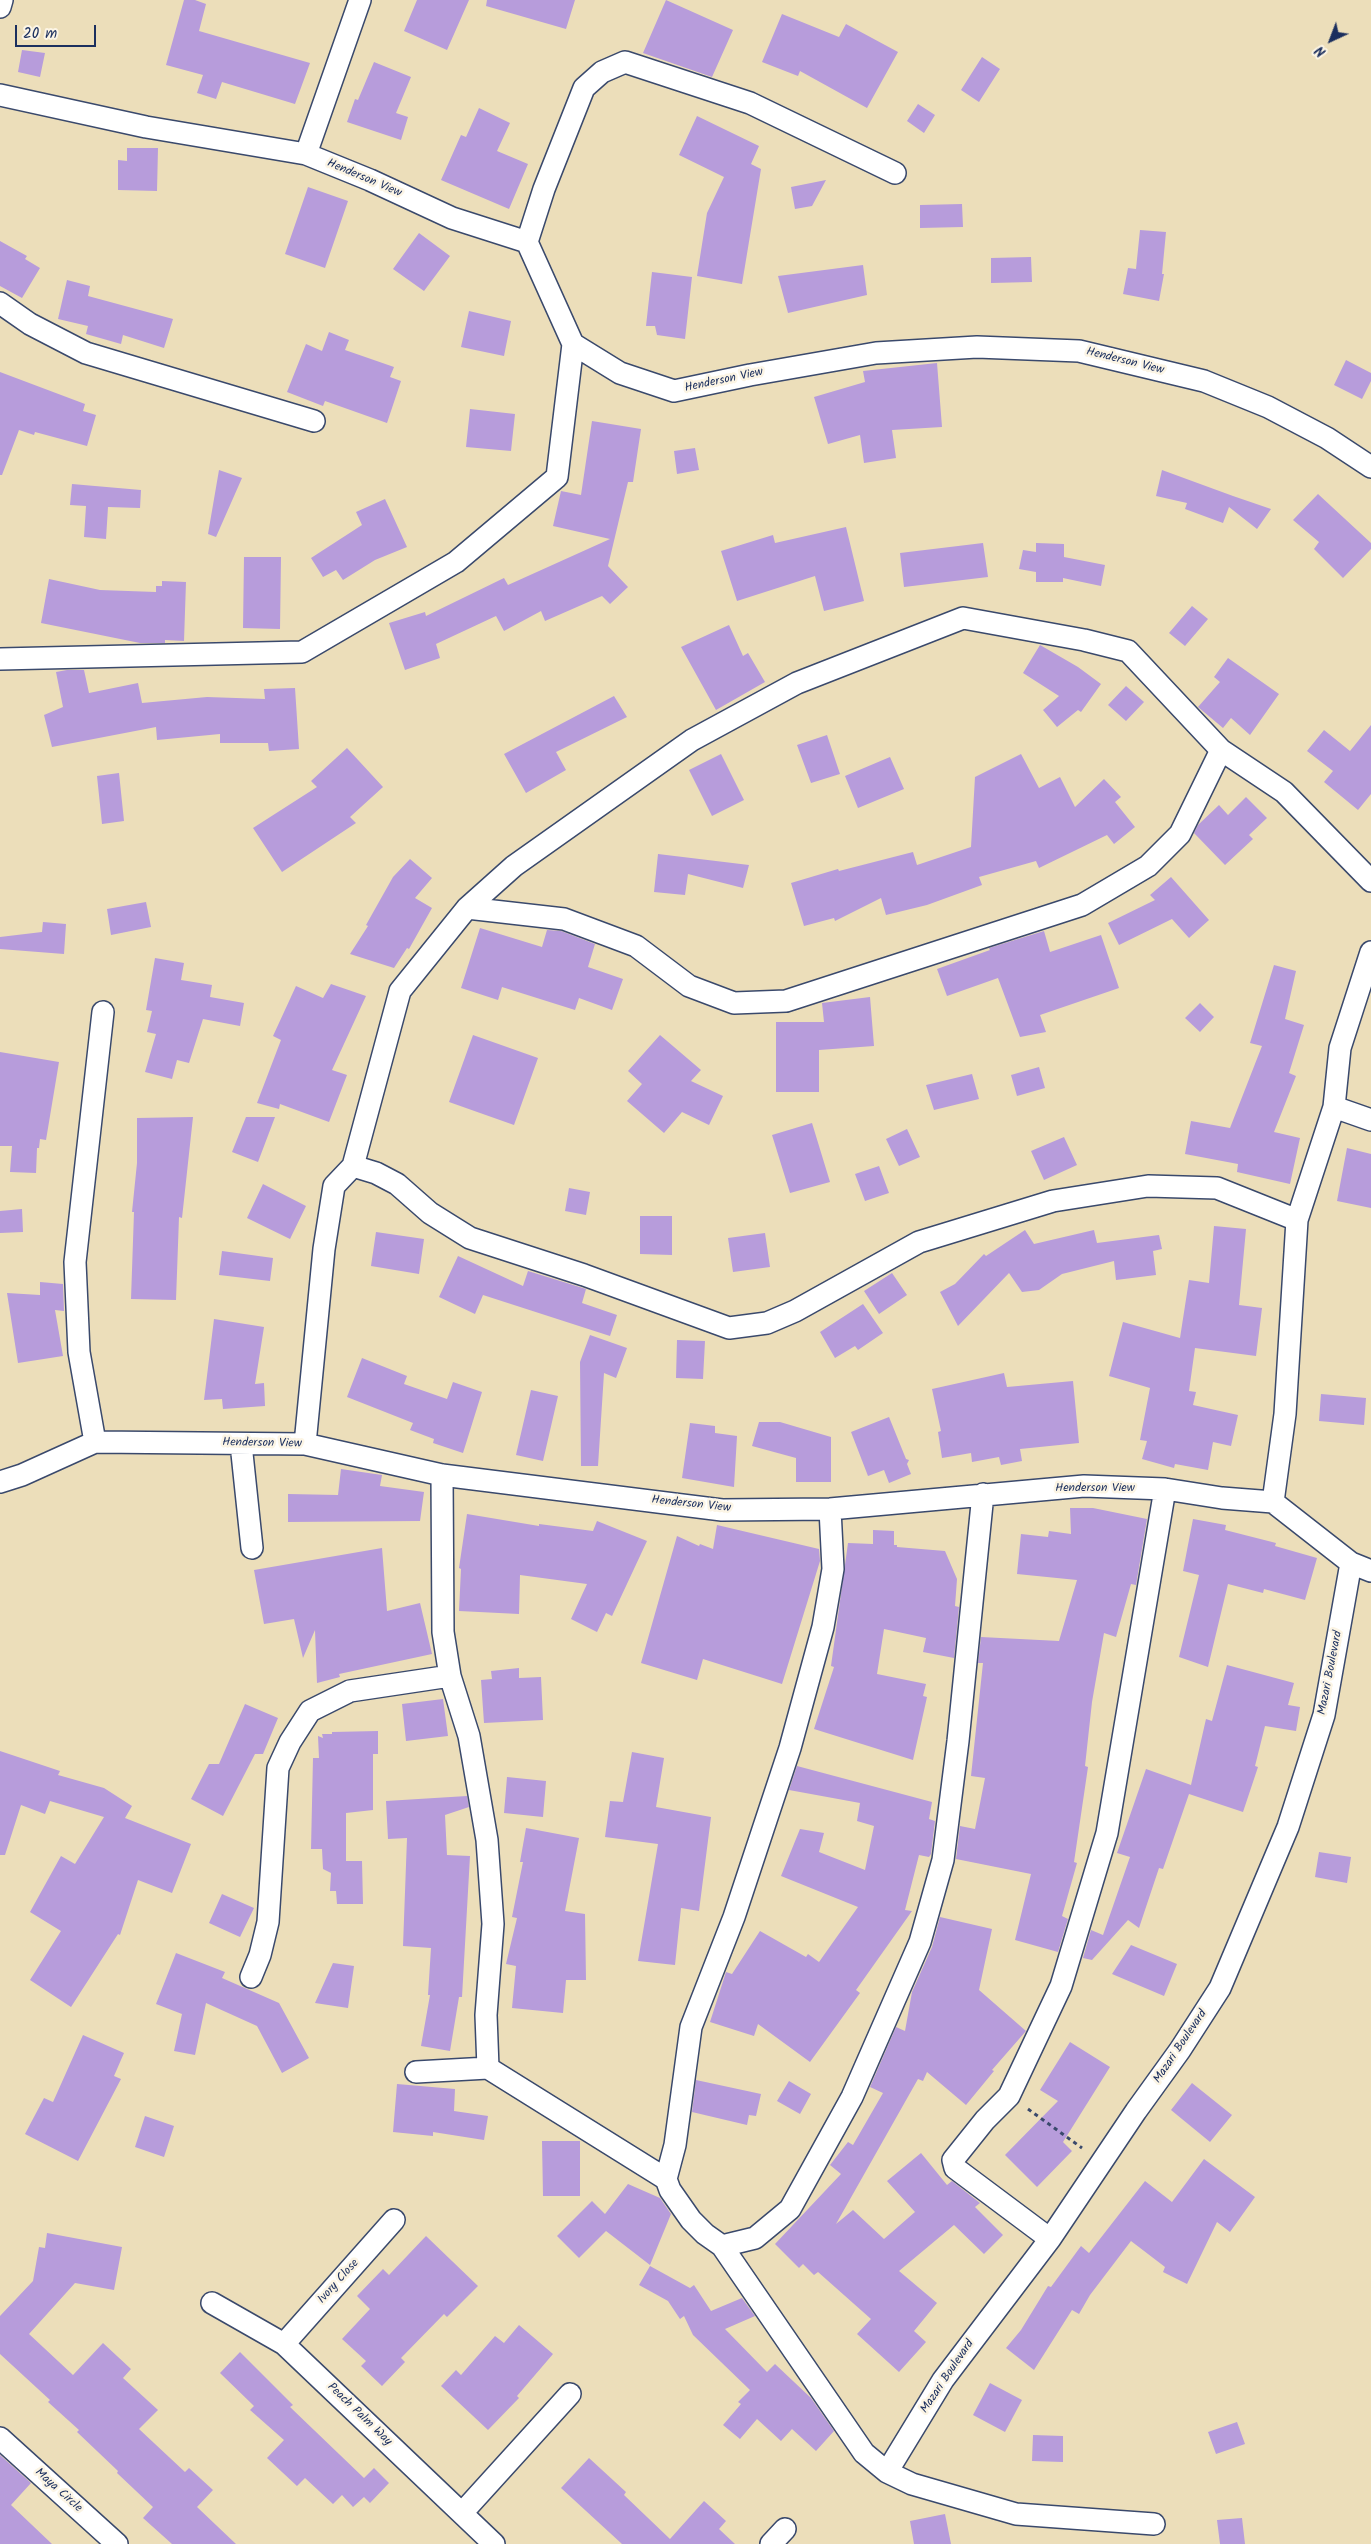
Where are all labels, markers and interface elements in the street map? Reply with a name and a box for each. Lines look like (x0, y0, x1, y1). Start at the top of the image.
scale bar (18, 15, 99, 47)
north arrow (1306, 15, 1356, 65)
text: 20 m (23, 22, 57, 46)
text: N (1310, 40, 1332, 62)
street label: Henderson View (325, 157, 403, 201)
street label: Henderson View (1085, 345, 1165, 379)
street label: Henderson View (684, 366, 764, 396)
street label: Henderson View (222, 1436, 302, 1452)
street label: Henderson View (1055, 1482, 1135, 1496)
street label: Henderson View (651, 1494, 731, 1516)
street label: Mazari Boulevard (1316, 1630, 1346, 1716)
street label: Mazari Boulevard (1151, 2008, 1211, 2086)
street label: Ivory Close (315, 2257, 363, 2307)
street label: Mazari Boulevard (918, 2338, 978, 2416)
street label: Peach Palm Way (324, 2381, 394, 2449)
street label: Maya Circle (31, 2466, 85, 2516)

